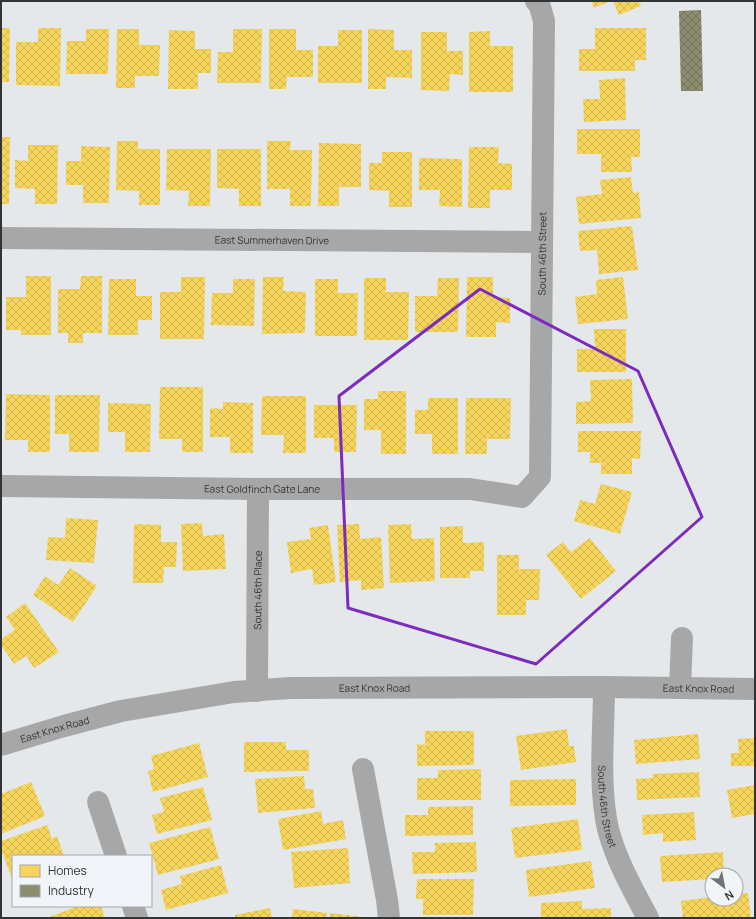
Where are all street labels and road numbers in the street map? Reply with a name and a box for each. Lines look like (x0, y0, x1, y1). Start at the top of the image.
street label: South 46th Street (535, 212, 549, 295)
street label: East Summerhaven Drive (215, 233, 329, 247)
street label: East Goldfinch Gate Lane (204, 481, 320, 496)
street label: South 46th Place (250, 550, 265, 630)
street label: East Knox Road (339, 681, 410, 695)
street label: East Knox Road (663, 681, 734, 696)
street label: East Knox Road (18, 713, 91, 746)
street label: South 46th Street (595, 765, 620, 850)

